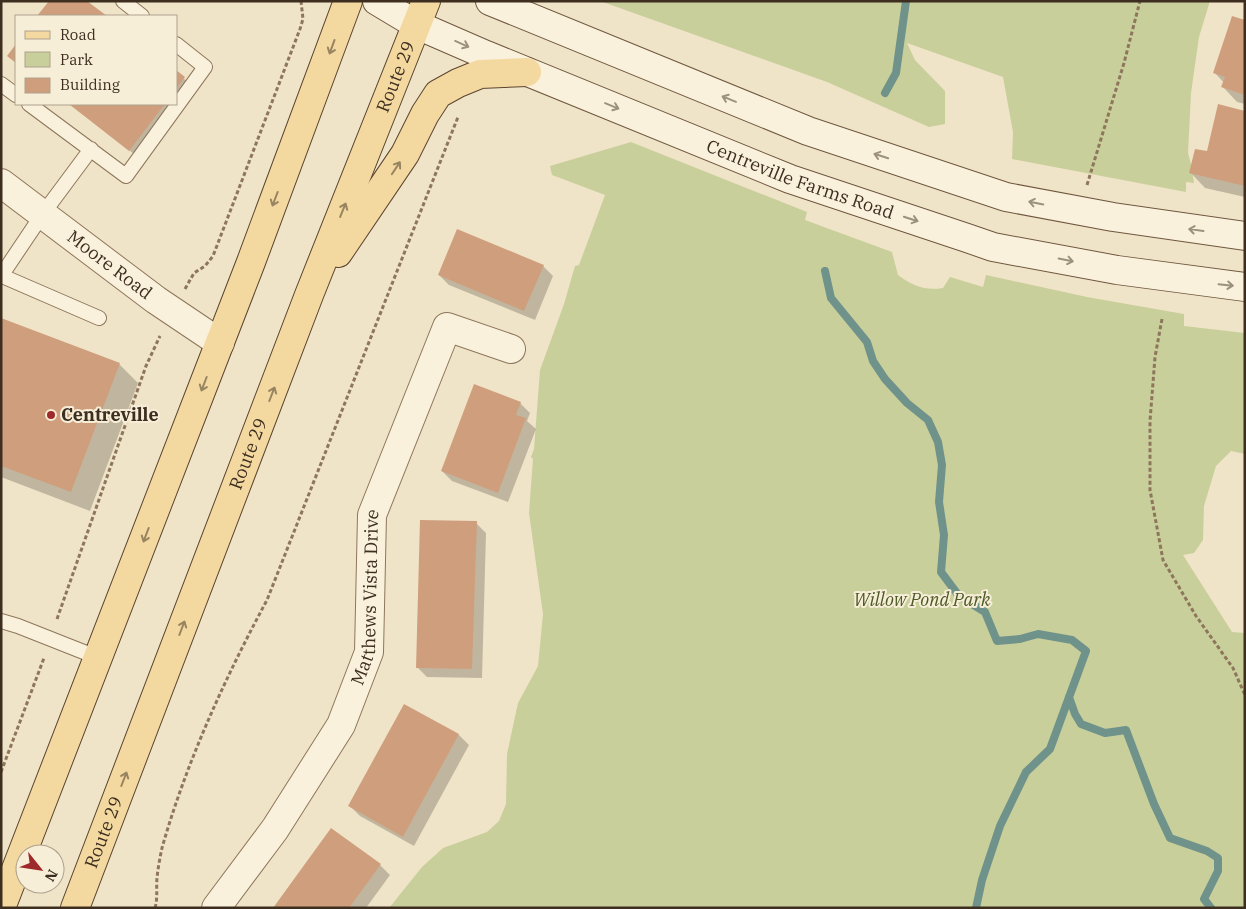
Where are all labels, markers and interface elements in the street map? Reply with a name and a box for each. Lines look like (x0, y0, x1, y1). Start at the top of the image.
legend (15, 15, 178, 105)
text: Road (60, 25, 96, 44)
street label: Route 29 (371, 38, 420, 116)
one-way arrow (327, 39, 336, 54)
one-way arrow (454, 40, 469, 50)
text: Park (60, 50, 93, 69)
text: Building (60, 75, 120, 94)
one-way arrow (722, 94, 737, 103)
one-way arrow (604, 102, 619, 112)
street label: Centreville Farms Road (703, 134, 897, 224)
one-way arrow (874, 151, 889, 160)
one-way arrow (391, 161, 401, 175)
one-way arrow (270, 191, 279, 206)
one-way arrow (1029, 198, 1045, 207)
one-way arrow (339, 203, 349, 218)
one-way arrow (903, 215, 919, 225)
street label: Moore Road (63, 225, 157, 304)
one-way arrow (1189, 225, 1205, 235)
one-way arrow (1057, 256, 1073, 266)
one-way arrow (1218, 280, 1234, 290)
one-way arrow (199, 375, 208, 391)
one-way arrow (268, 387, 277, 402)
place label: Centreville (61, 403, 159, 426)
marker: Centreville (45, 409, 57, 421)
street label: Route 29 (224, 415, 272, 493)
street label: Matthews Vista Drive (345, 505, 384, 688)
one-way arrow (141, 527, 150, 543)
park label: Willow Pond Park (853, 588, 991, 611)
one-way arrow (178, 620, 187, 636)
one-way arrow (120, 772, 129, 787)
street label: Route 29 (79, 793, 128, 871)
north arrow (15, 844, 65, 894)
text: N (41, 866, 62, 885)

